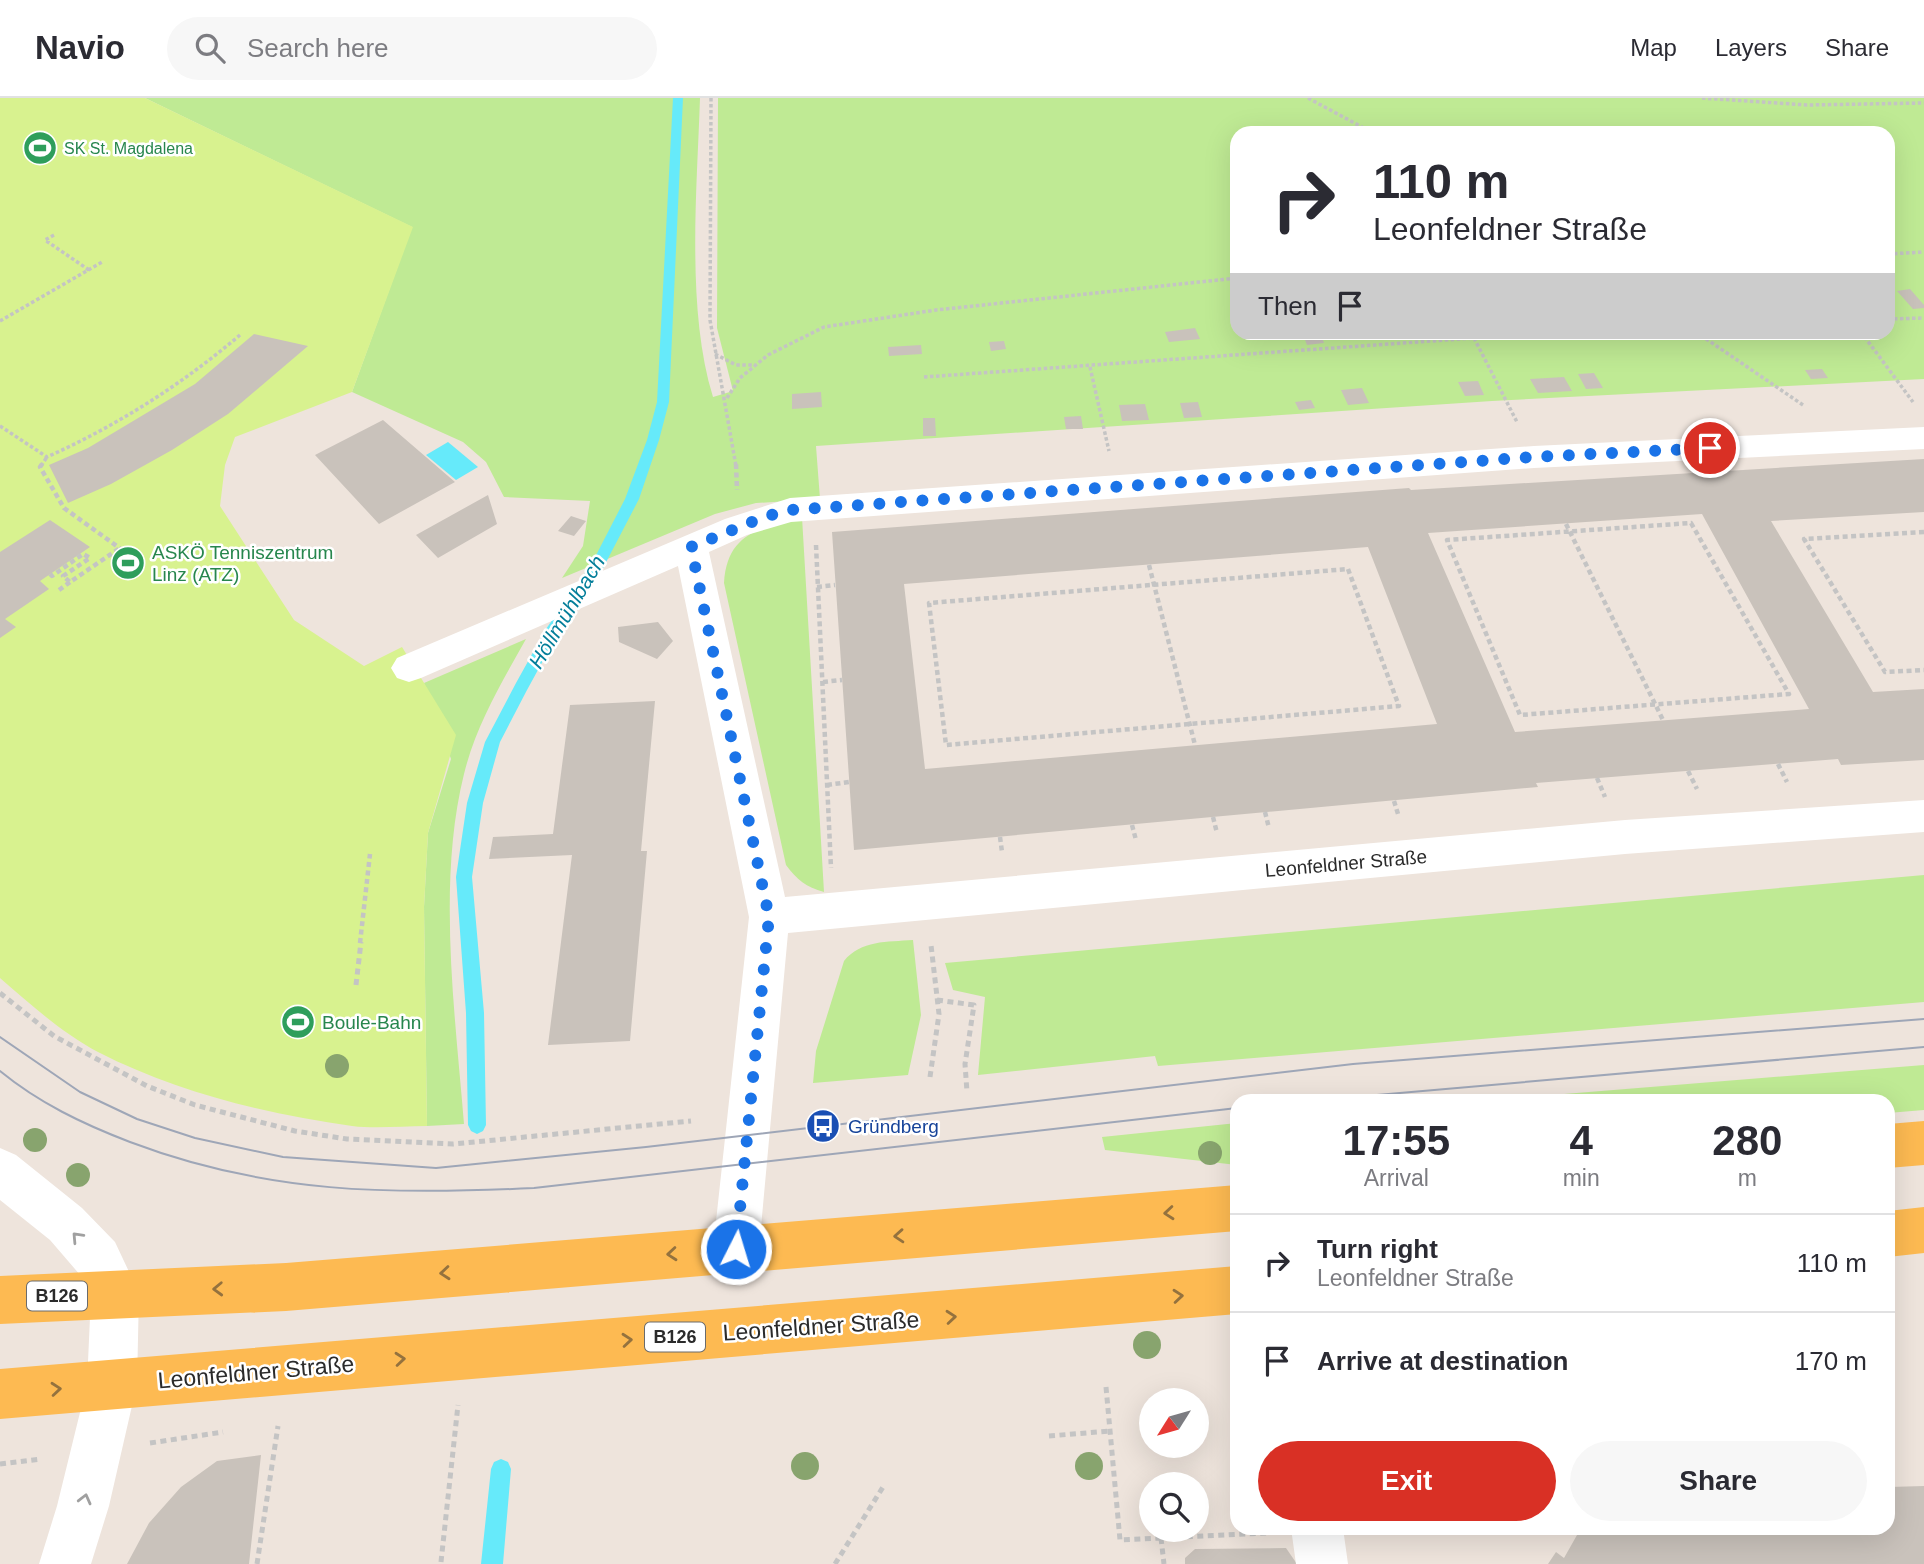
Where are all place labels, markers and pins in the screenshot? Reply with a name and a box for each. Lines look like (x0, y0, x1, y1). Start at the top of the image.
sports icon: SK St. Magdalena (21, 129, 59, 167)
place label: SK St. Magdalena (64, 140, 193, 157)
pin (1680, 418, 1740, 478)
place label: ASKÖ Tenniszentrum Linz (ATZ) (152, 542, 333, 585)
sports icon: ASKÖ Tenniszentrum Linz (ATZ) (109, 544, 147, 582)
sports icon: Boule-Bahn (279, 1003, 317, 1041)
place label: Boule-Bahn (322, 1012, 421, 1033)
bus stop icon: Gründberg (804, 1107, 842, 1145)
place label: Gründberg (848, 1116, 939, 1137)

